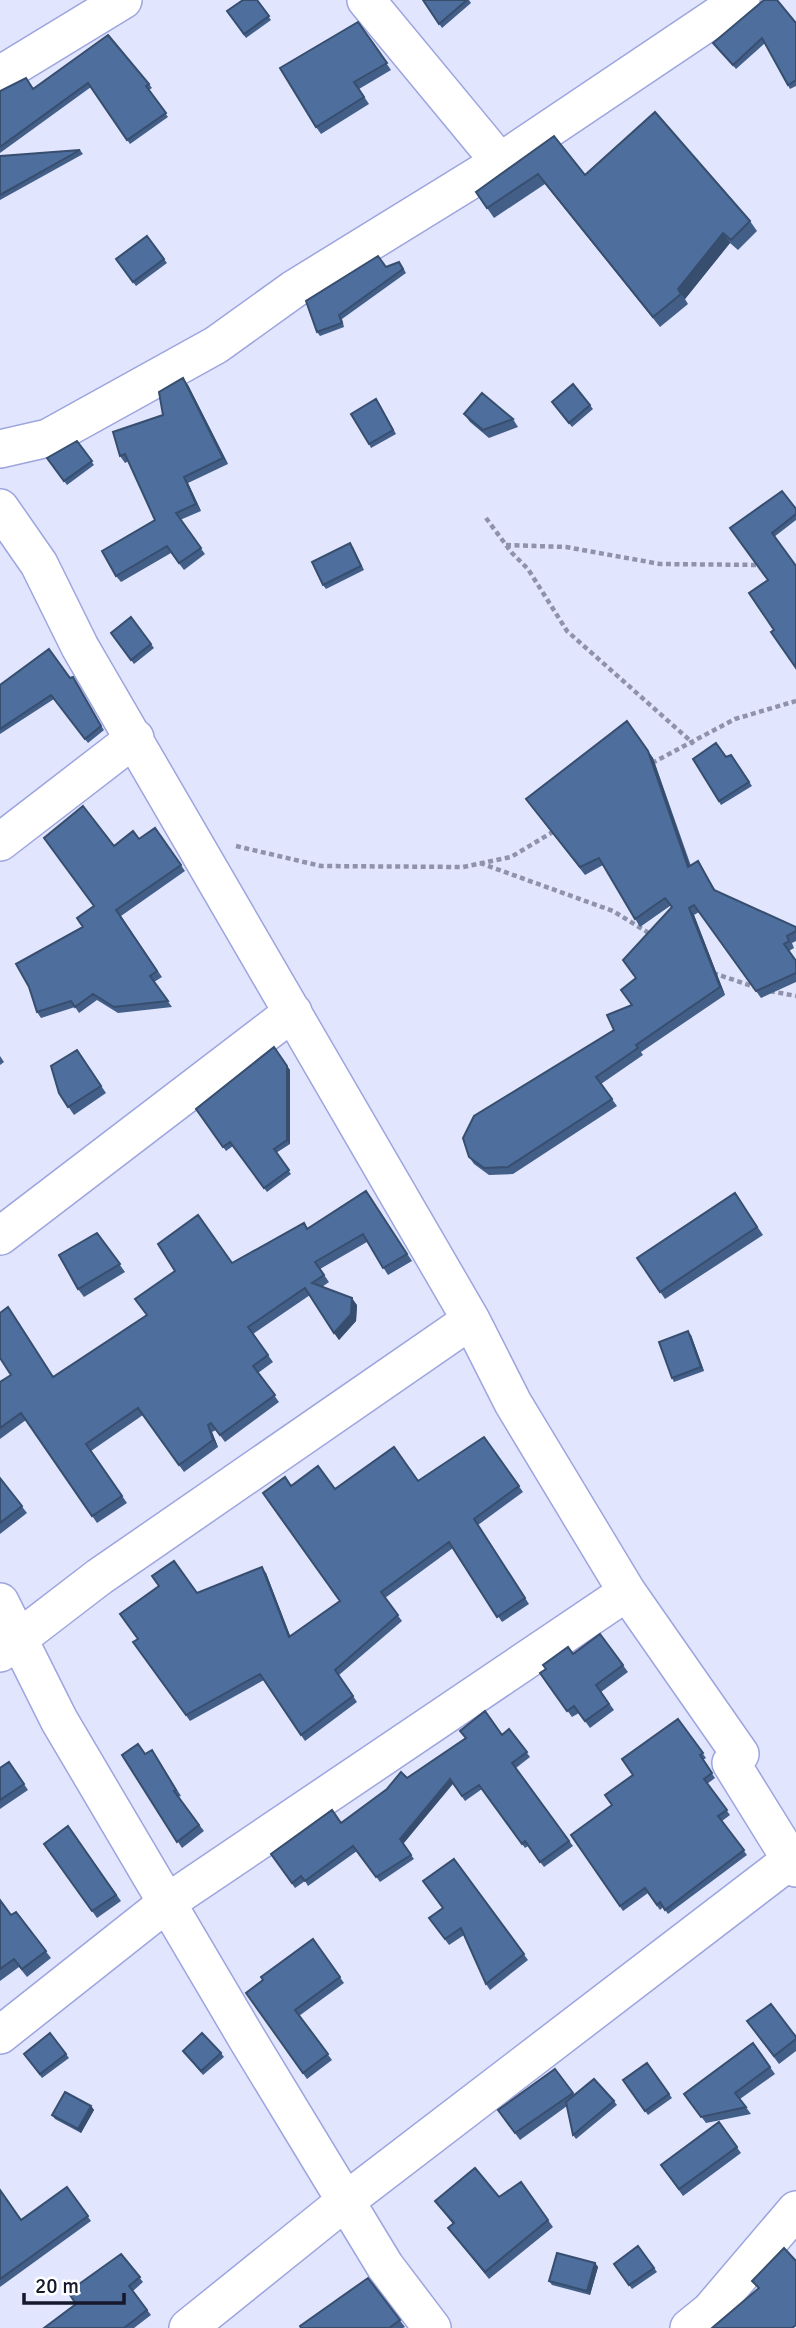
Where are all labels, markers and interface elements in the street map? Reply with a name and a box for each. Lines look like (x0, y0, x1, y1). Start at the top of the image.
scale bar (24, 2262, 124, 2306)
text: 20 m (35, 2273, 79, 2299)

